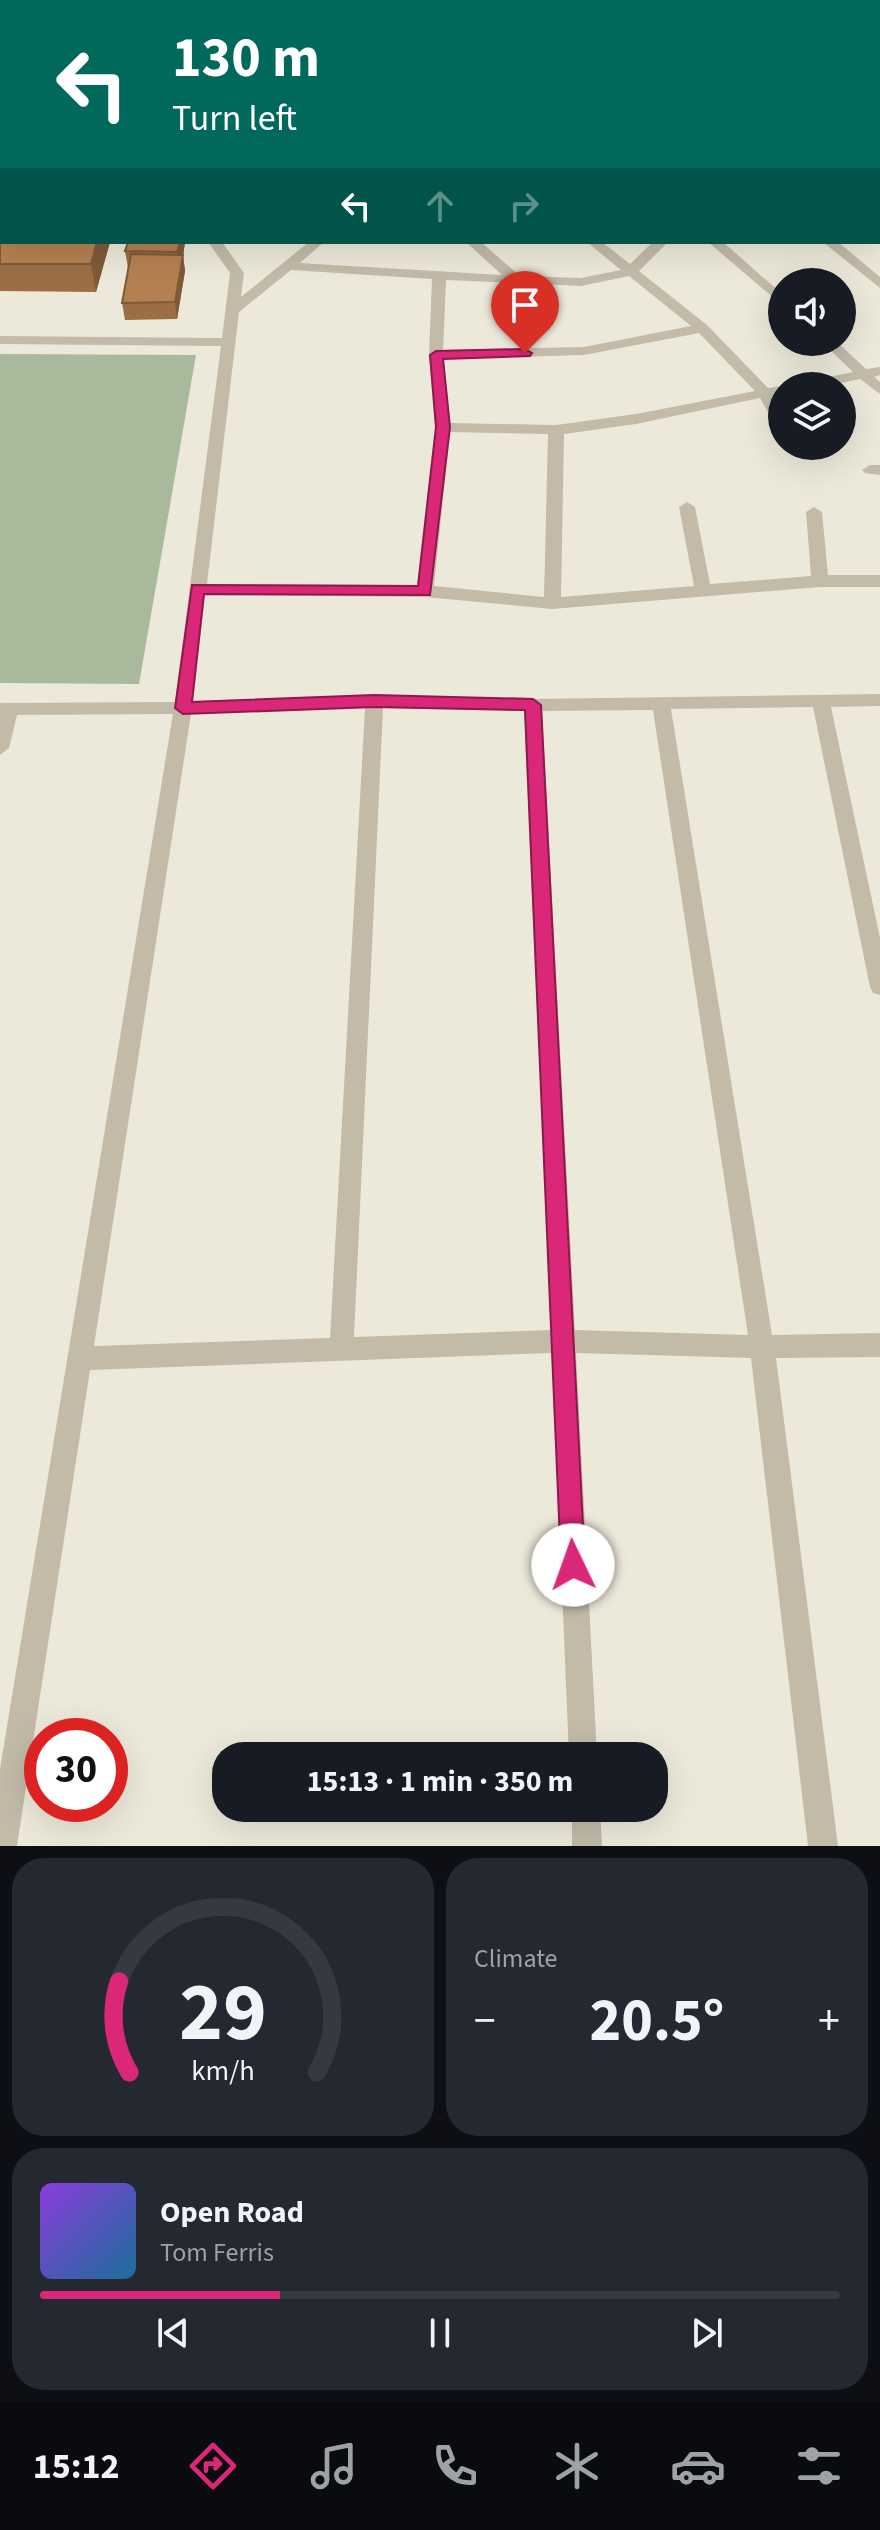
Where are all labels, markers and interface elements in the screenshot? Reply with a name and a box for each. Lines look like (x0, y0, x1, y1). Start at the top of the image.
text: 130 m (172, 19, 320, 98)
icon: left (40, 32, 144, 136)
text: Turn left (172, 93, 297, 144)
icon: left (334, 184, 378, 228)
icon: ahead (418, 184, 462, 228)
icon: right (502, 184, 546, 228)
map controls (768, 268, 856, 460)
button: sound (768, 268, 856, 356)
pin (491, 271, 559, 353)
icon: arrive (503, 283, 547, 327)
button: layers (768, 372, 856, 460)
position arrow (531, 1523, 615, 1607)
speed limit sign: 30 (24, 1718, 128, 1822)
text: 15:13 · 1 min · 350 m (307, 1760, 573, 1803)
text: Climate (474, 1940, 558, 1977)
text: 29 (179, 1954, 267, 2072)
text: 20.5° (590, 1979, 724, 2064)
text: − (474, 1990, 496, 2053)
text: + (818, 1990, 840, 2053)
text: km/h (191, 2051, 255, 2091)
text: Open Road (160, 2191, 304, 2234)
text: Tom Ferris (160, 2234, 274, 2271)
icon: previous (151, 2311, 195, 2355)
icon: pause (418, 2311, 462, 2355)
icon: next (685, 2311, 729, 2355)
icon: directions (185, 2438, 241, 2494)
icon: music (306, 2438, 362, 2494)
icon: phone (427, 2438, 483, 2494)
icon: climate (549, 2438, 605, 2494)
icon: car (670, 2438, 726, 2494)
icon: filters (791, 2438, 847, 2494)
text: 15:12 (33, 2441, 119, 2492)

